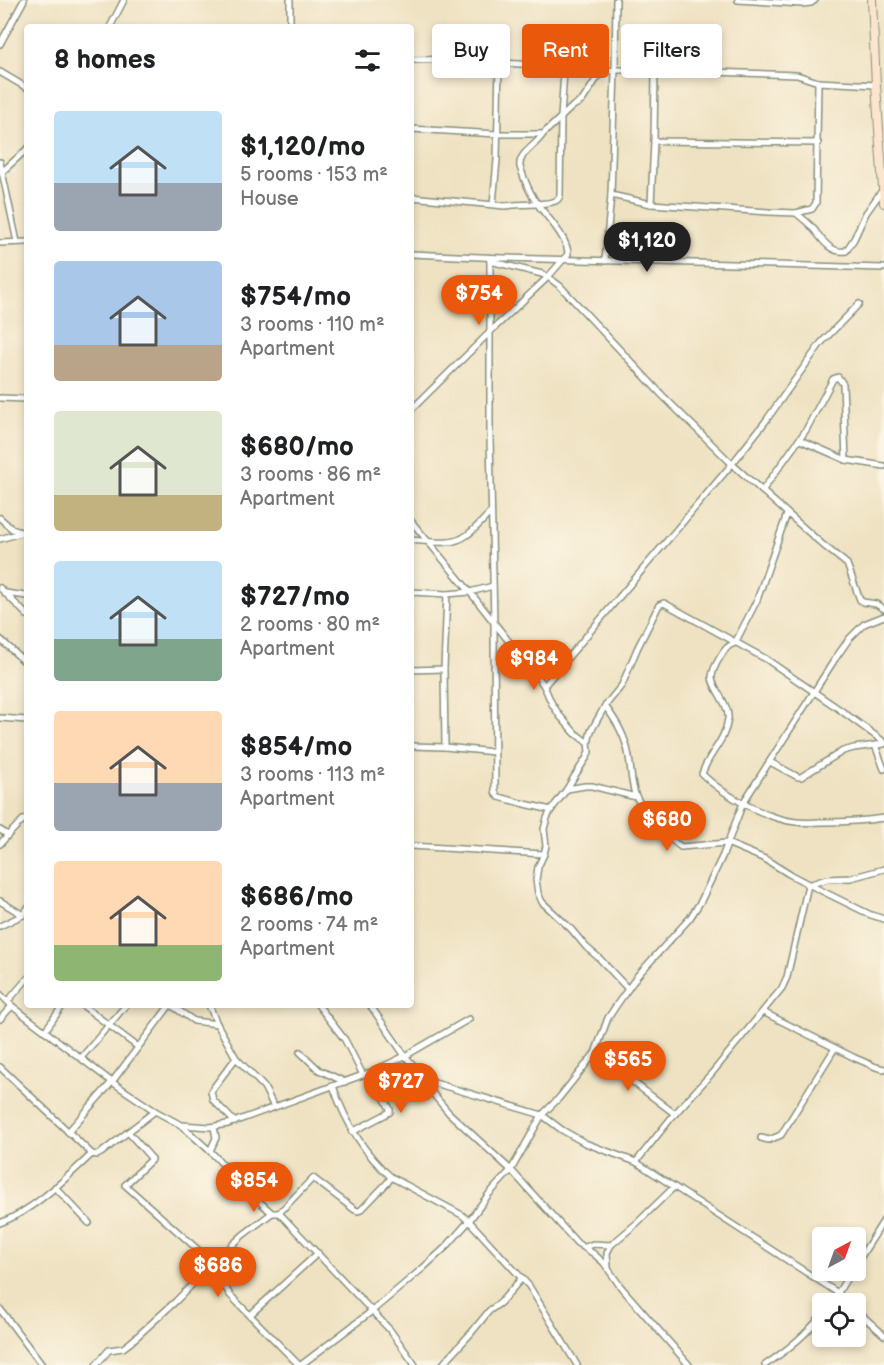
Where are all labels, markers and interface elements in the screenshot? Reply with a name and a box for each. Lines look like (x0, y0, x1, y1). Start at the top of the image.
chip: Buy (432, 24, 510, 78)
chip: Rent (522, 24, 609, 78)
chip: Filters (621, 24, 722, 78)
icon: filters (351, 44, 384, 77)
text: 8 homes (54, 45, 156, 76)
text: $1,120/mo (240, 132, 365, 163)
icon: home (102, 135, 174, 207)
text: 5 rooms · 153 m² (240, 163, 388, 187)
text: House (240, 187, 299, 211)
pin: $1,120 (598, 222, 696, 273)
text: $1,120 (618, 229, 676, 253)
pin: $754 (443, 275, 515, 326)
text: $754/mo (240, 282, 351, 313)
text: $754 (455, 282, 503, 306)
icon: home (102, 285, 174, 357)
text: 3 rooms · 110 m² (240, 313, 385, 337)
text: Apartment (240, 337, 335, 361)
text: $680/mo (240, 432, 354, 463)
icon: home (102, 435, 174, 507)
text: 3 rooms · 86 m² (240, 463, 381, 487)
text: Apartment (240, 487, 335, 511)
text: $727/mo (240, 582, 350, 613)
icon: home (102, 585, 174, 657)
text: 2 rooms · 80 m² (240, 613, 380, 637)
text: Apartment (240, 637, 335, 661)
pin: $984 (498, 640, 570, 691)
text: $984 (510, 647, 558, 671)
text: $854/mo (240, 732, 352, 763)
icon: home (102, 735, 174, 807)
text: 3 rooms · 113 m² (240, 763, 385, 787)
text: Apartment (240, 787, 335, 811)
pin: $680 (631, 801, 703, 852)
text: $680 (642, 808, 692, 832)
text: $686/mo (240, 882, 353, 913)
icon: home (102, 885, 174, 957)
text: 2 rooms · 74 m² (240, 913, 378, 937)
text: Apartment (240, 937, 335, 961)
pin: $565 (592, 1041, 664, 1092)
text: $565 (604, 1048, 652, 1072)
pin: $727 (365, 1063, 437, 1114)
text: $727 (378, 1070, 424, 1094)
pin: $854 (218, 1162, 290, 1213)
text: $854 (230, 1169, 278, 1193)
north arrow (812, 1227, 866, 1281)
map controls (812, 1227, 866, 1347)
pin: $686 (182, 1247, 254, 1298)
text: $686 (193, 1254, 243, 1278)
button: locate (812, 1293, 866, 1347)

